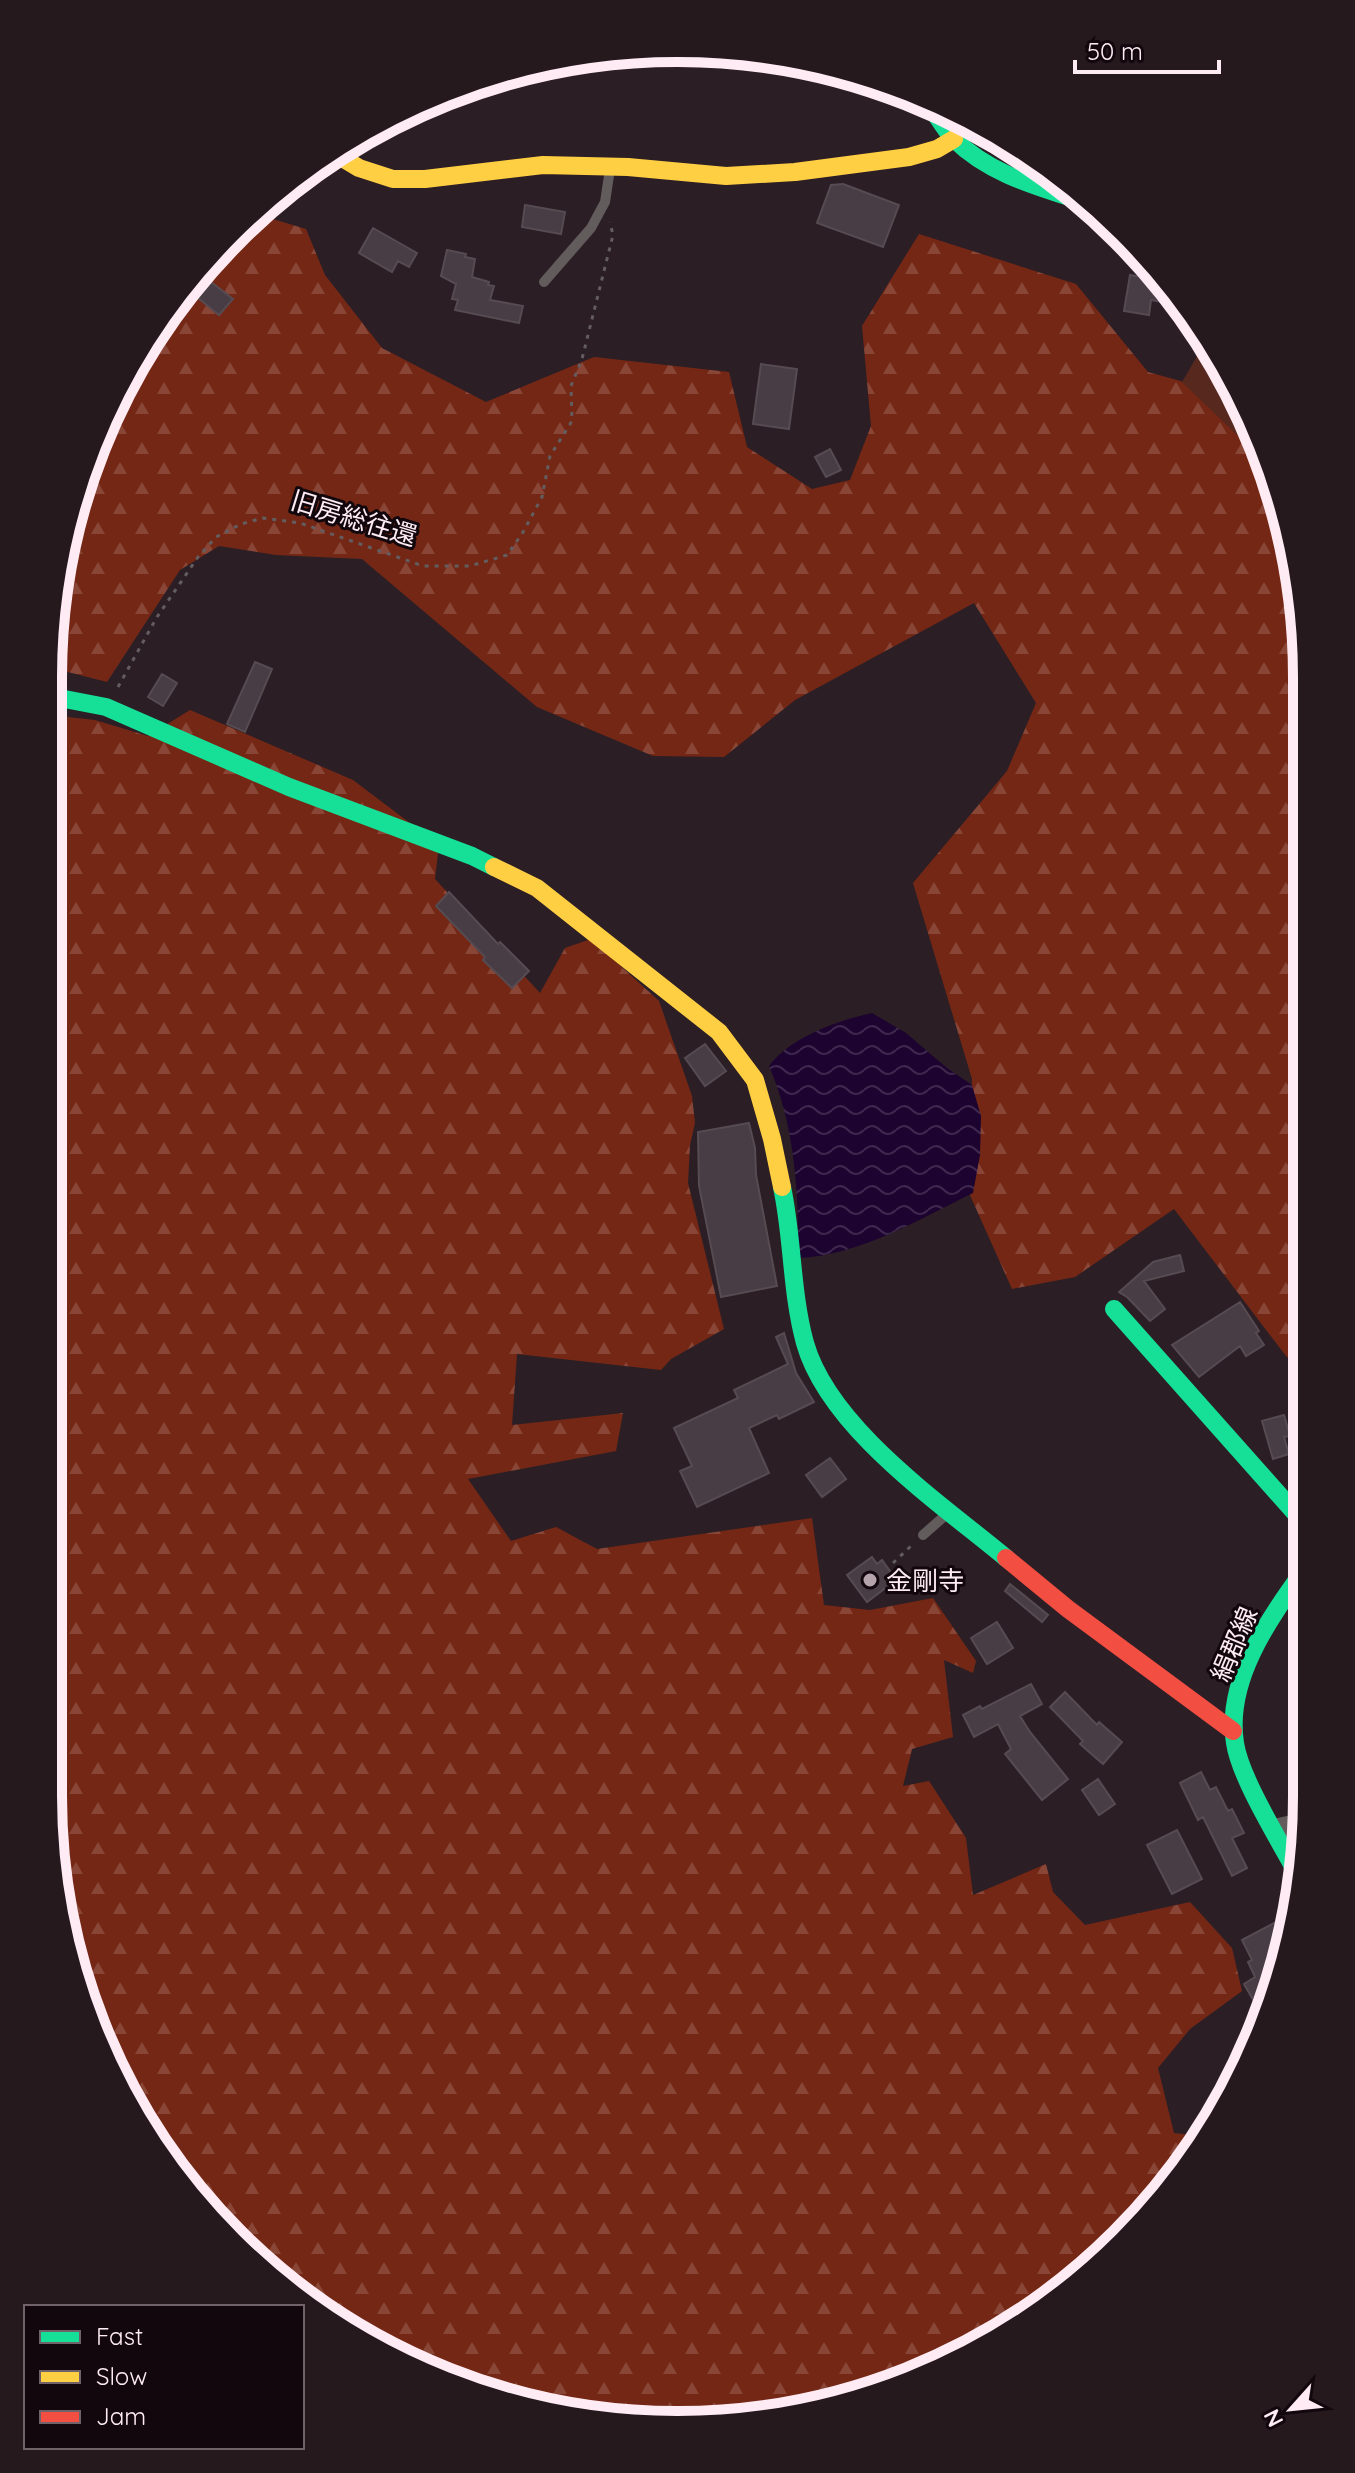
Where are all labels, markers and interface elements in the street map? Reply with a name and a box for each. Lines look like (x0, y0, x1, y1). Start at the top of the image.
scale bar (1075, 24, 1219, 74)
text: 50 m (1087, 36, 1143, 66)
street label: 旧房総往還 (287, 483, 421, 553)
place label: 金剛寺 (886, 1564, 964, 1597)
marker: 金剛寺 (861, 1571, 879, 1589)
street label: 絹郡線 (1204, 1602, 1264, 1686)
legend (24, 2305, 304, 2449)
text: Fast (96, 2321, 143, 2351)
text: Slow (96, 2361, 147, 2391)
north arrow (1251, 2369, 1331, 2449)
text: Jam (96, 2401, 146, 2431)
text: N (1257, 2405, 1289, 2432)

